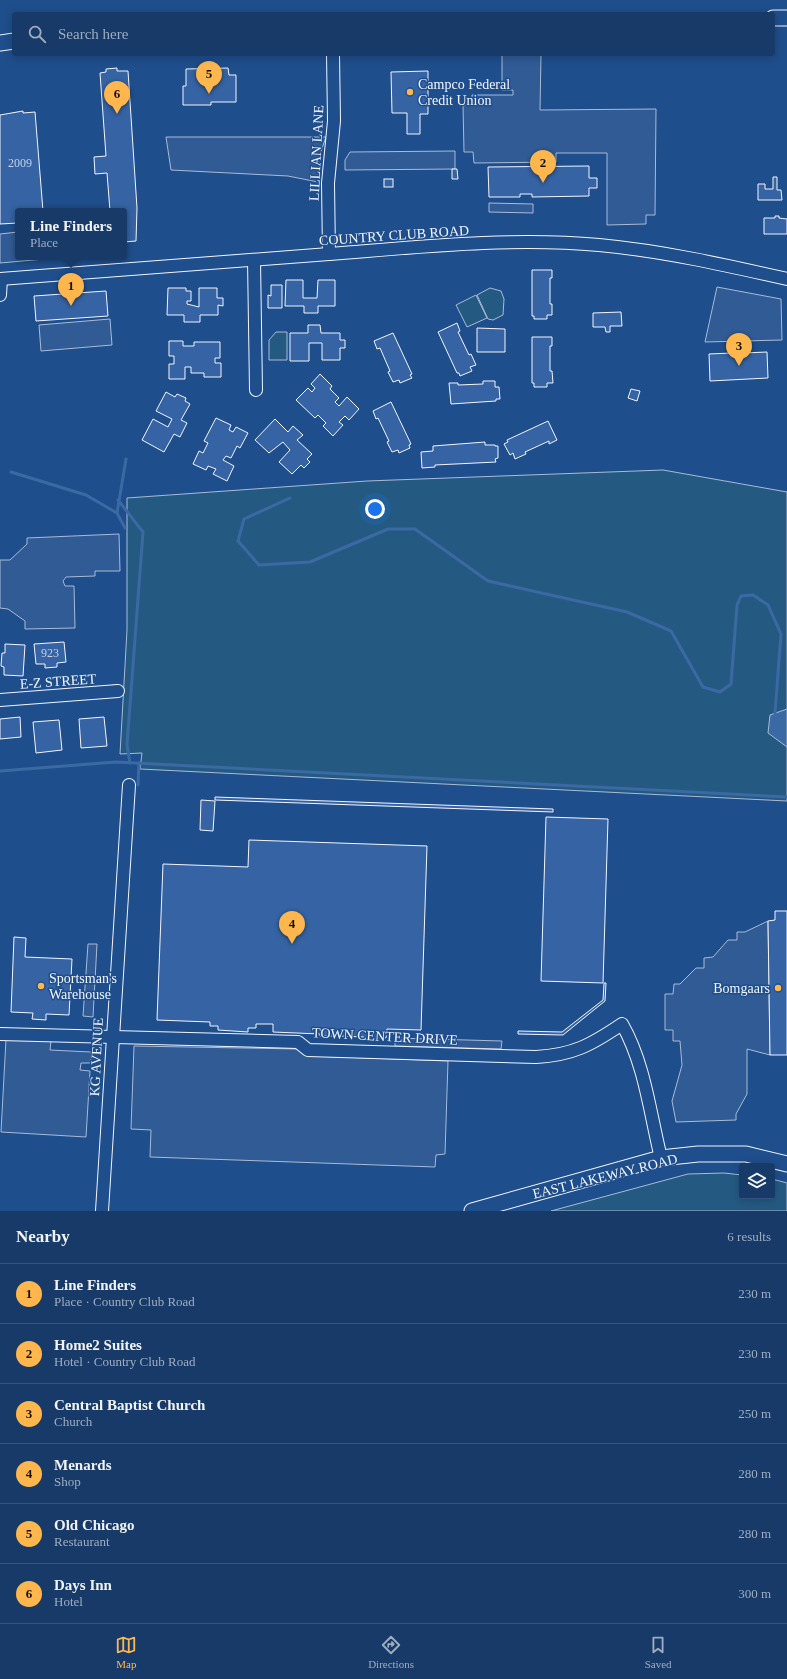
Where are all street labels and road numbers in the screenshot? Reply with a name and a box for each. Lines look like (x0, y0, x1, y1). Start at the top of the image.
street label: LILLIAN LANE (306, 105, 327, 201)
street label: COUNTRY CLUB ROAD (318, 223, 470, 248)
street label: E-Z STREET (19, 671, 97, 692)
street label: KG AVENUE (87, 1017, 106, 1097)
street label: TOWN CENTER DRIVE (312, 1025, 458, 1048)
street label: EAST LAKEWAY ROAD (531, 1151, 679, 1202)

